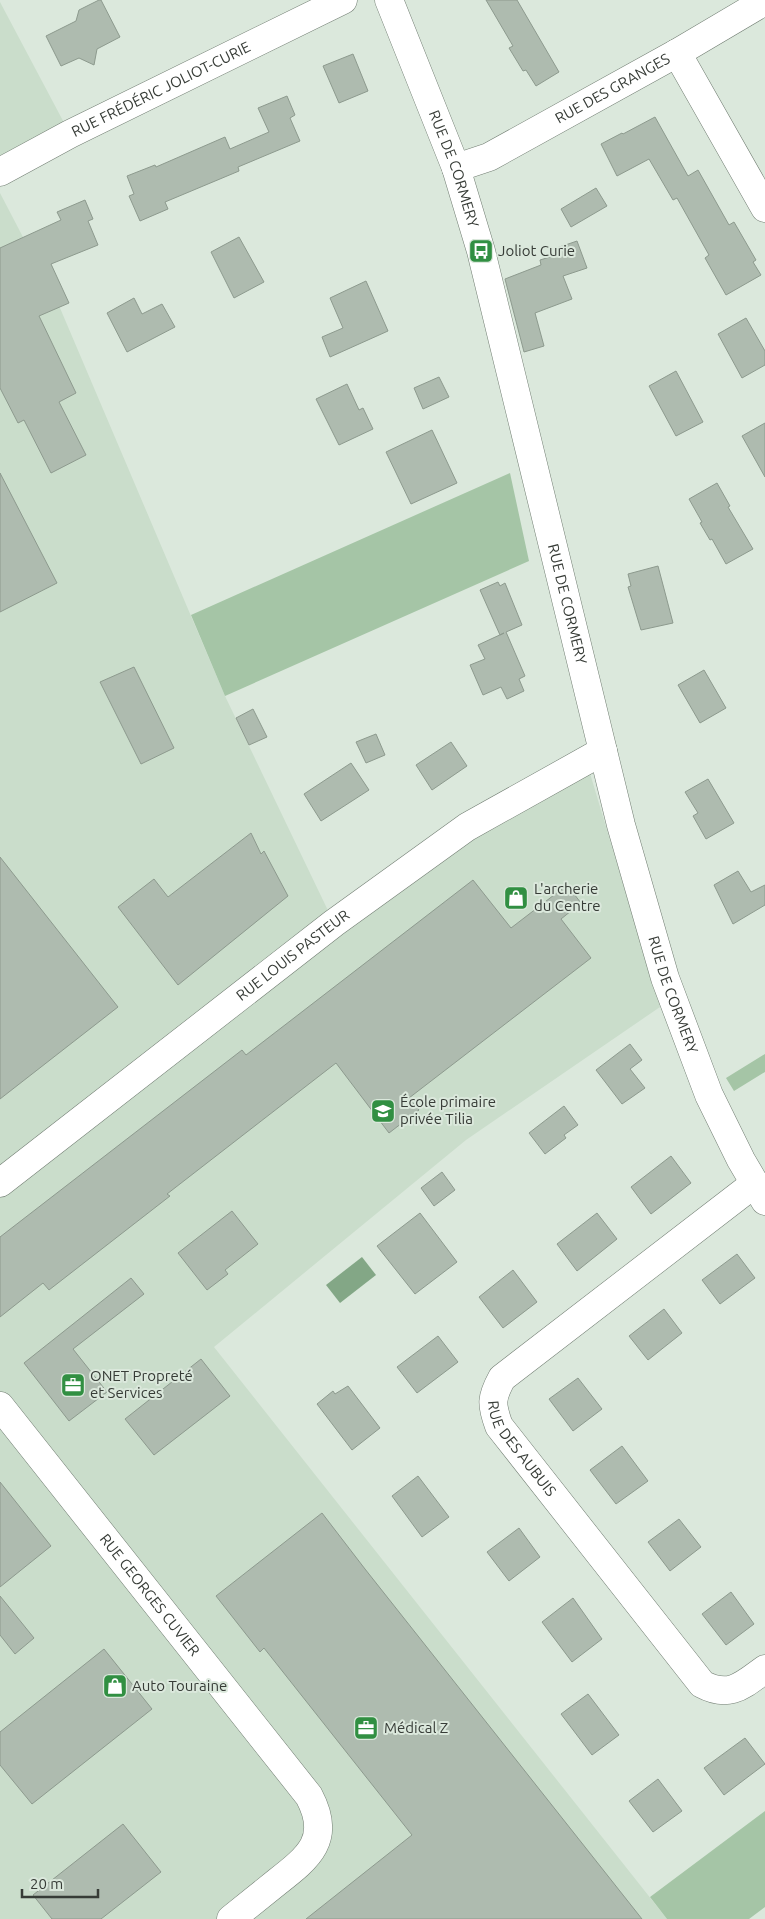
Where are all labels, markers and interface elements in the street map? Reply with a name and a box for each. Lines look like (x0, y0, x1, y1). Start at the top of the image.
street label: RUE FRÉDÉRIC JOLIOT-CURIE (69, 38, 253, 140)
street label: RUE DES GRANGES (552, 50, 673, 127)
street label: RUE DE CORMERY (426, 108, 483, 230)
bus stop icon: Joliot Curie (468, 238, 494, 264)
place label: Joliot Curie (498, 242, 575, 259)
street label: RUE DE CORMERY (545, 542, 591, 666)
place label: L'archerie du Centre (534, 880, 601, 914)
shop icon: L'archerie du Centre (503, 885, 529, 911)
street label: RUE LOUIS PASTEUR (233, 906, 352, 1004)
street label: RUE DE CORMERY (645, 934, 702, 1056)
place label: École primaire privée Tilia (400, 1093, 496, 1127)
school or university icon: École primaire privée Tilia (370, 1098, 396, 1124)
place label: ONET Propreté et Services (90, 1367, 193, 1401)
office icon: ONET Propreté et Services (60, 1372, 86, 1398)
street label: RUE DES AUBUIS (485, 1400, 560, 1499)
street label: RUE GEORGES CUVIER (97, 1530, 204, 1659)
shop icon: Auto Touraine (102, 1673, 128, 1699)
place label: Auto Touraine (132, 1677, 227, 1694)
office icon: Médical Z (353, 1715, 379, 1741)
place label: Médical Z (384, 1719, 448, 1736)
scale bar (22, 1866, 99, 1898)
text: 20 m (30, 1875, 63, 1892)

